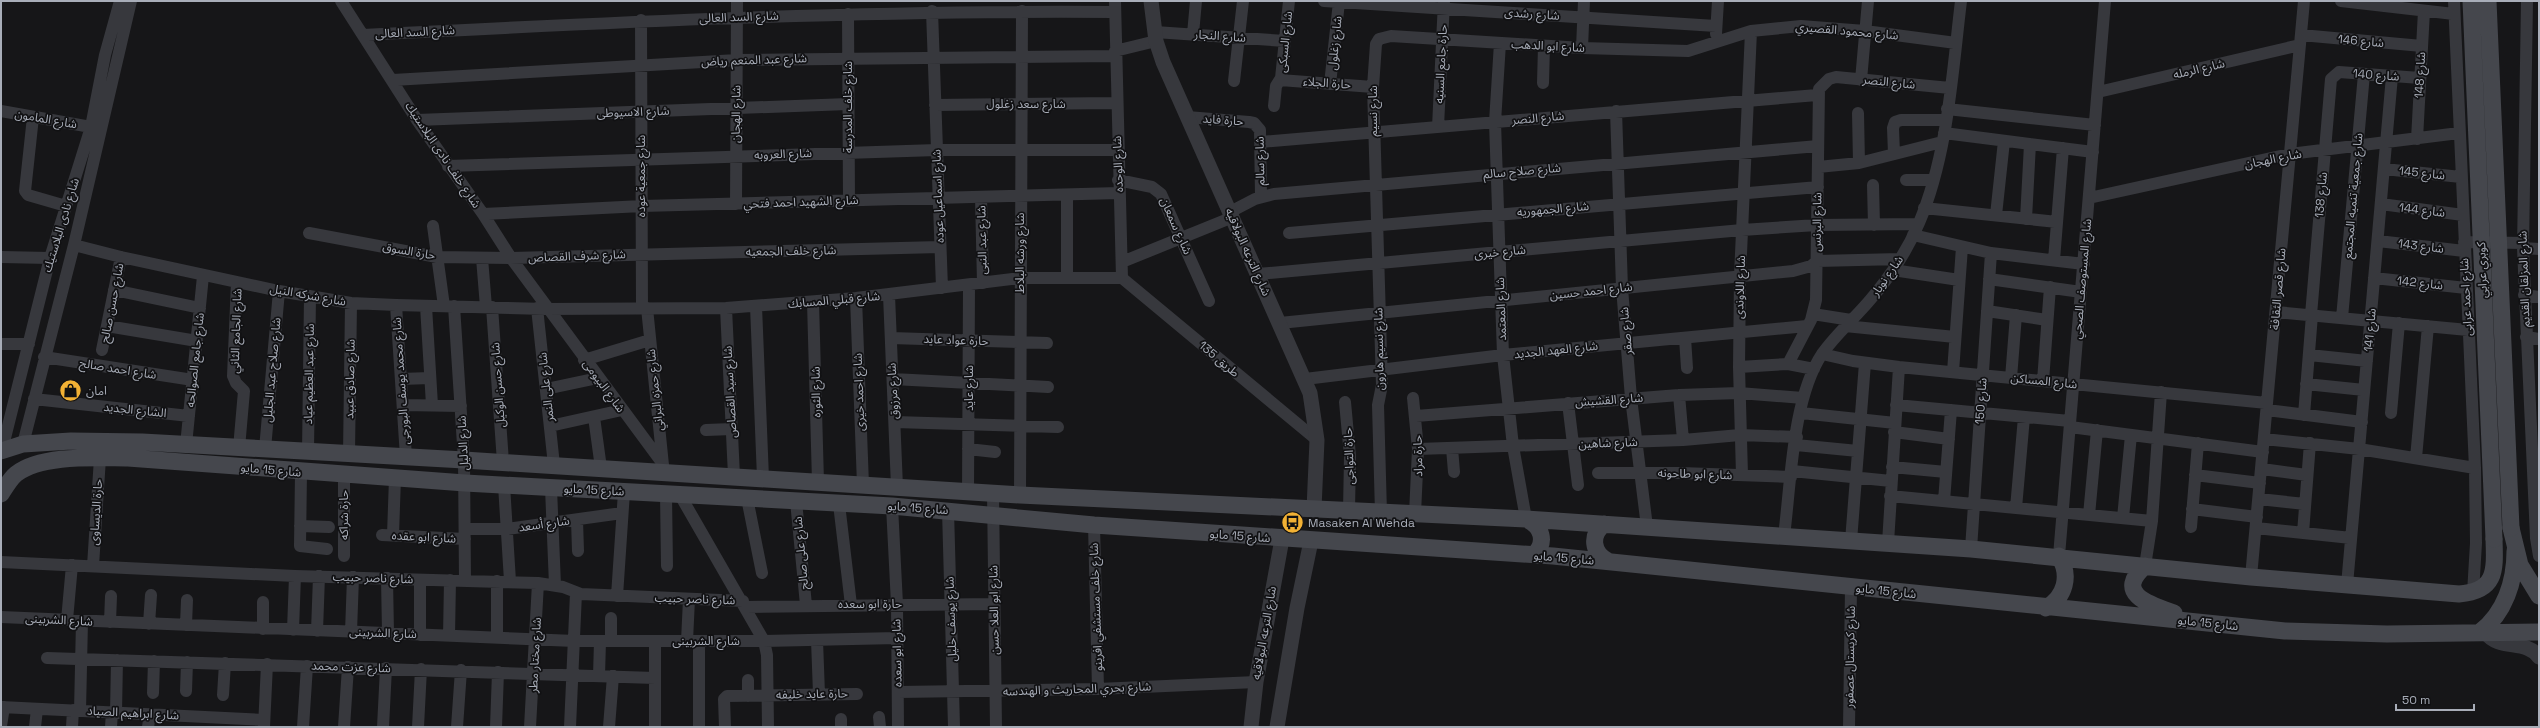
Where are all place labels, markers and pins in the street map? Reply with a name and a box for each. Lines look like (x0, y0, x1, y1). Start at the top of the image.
shop icon: امان (57, 378, 83, 404)
place label: امان (86, 383, 107, 399)
bus stop icon: Masaken Al Wehda (1279, 510, 1305, 536)
place label: Masaken Al Wehda (1308, 515, 1415, 531)

